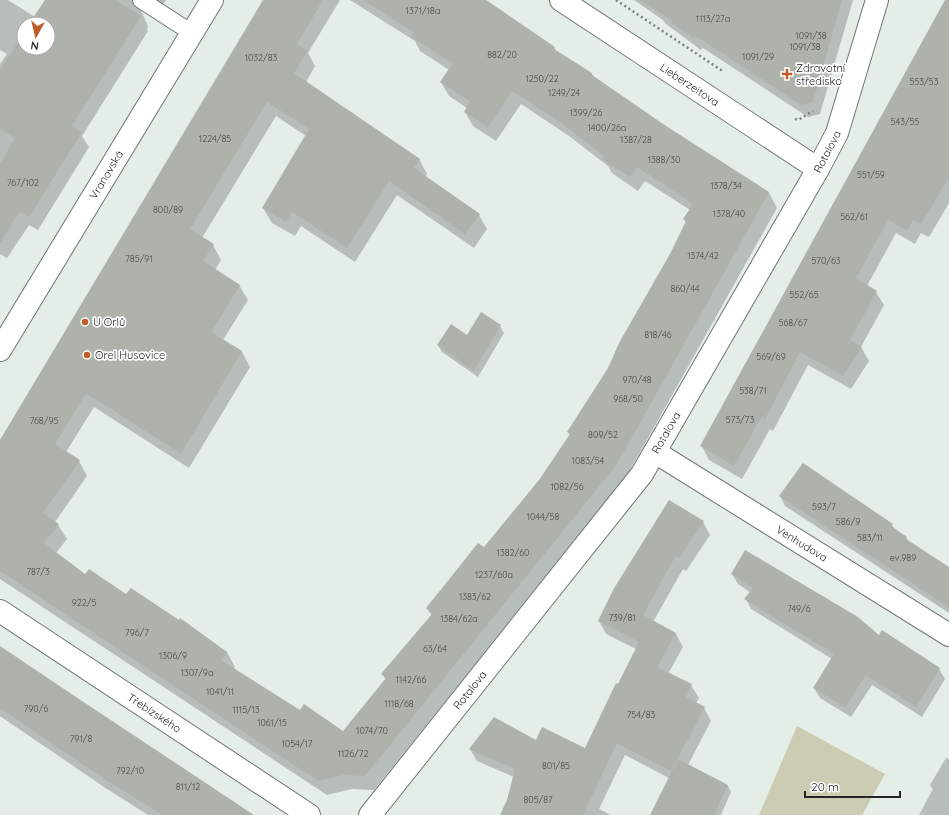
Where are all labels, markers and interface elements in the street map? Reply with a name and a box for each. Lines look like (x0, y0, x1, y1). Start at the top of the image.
house number: 1371/18a (406, 5, 440, 16)
house number: 1113/27a (696, 13, 730, 24)
north arrow (16, 16, 56, 56)
house number: 1091/38 (795, 30, 827, 41)
text: N (30, 38, 40, 53)
house number: 1091/38 (789, 41, 821, 52)
house number: 882/20 (487, 49, 517, 60)
house number: 1091/29 (742, 51, 774, 62)
house number: 1032/83 (245, 52, 278, 63)
street label: Lieberzeitova (657, 60, 722, 109)
place label: Zdravotní středisko (796, 61, 846, 88)
marker: Zdravotní středisko (781, 68, 793, 80)
house number: 1250/22 (525, 73, 559, 84)
house number: 553/53 (910, 76, 939, 87)
house number: 1249/24 (548, 87, 580, 98)
house number: 1399/26 (570, 107, 602, 118)
house number: 543/55 (891, 116, 920, 127)
house number: 1400/26a (588, 122, 626, 133)
street label: Rotalova (810, 128, 844, 175)
house number: 1224/85 (199, 133, 231, 144)
house number: 1387/28 (620, 134, 652, 145)
street label: Vranovská (86, 148, 126, 202)
house number: 1388/30 (648, 154, 680, 165)
house number: 551/59 (857, 169, 885, 180)
house number: 767/102 (7, 177, 39, 188)
house number: 1378/34 (710, 180, 742, 191)
house number: 800/89 (153, 204, 183, 215)
house number: 1378/40 (713, 208, 745, 219)
house number: 562/61 (840, 211, 868, 222)
house number: 1374/42 (687, 250, 719, 261)
house number: 785/91 (125, 253, 153, 264)
house number: 570/63 (811, 255, 841, 266)
house number: 860/44 (670, 283, 700, 294)
house number: 552/65 (789, 289, 819, 300)
place label: U Orlů (93, 315, 125, 329)
marker: U Orlů (80, 317, 90, 327)
house number: 568/67 (779, 317, 808, 328)
house number: 818/46 (644, 329, 672, 340)
place label: Orel Husovice (95, 348, 165, 362)
marker: Orel Husovice (82, 350, 92, 360)
house number: 569/69 (756, 351, 786, 362)
house number: 970/48 (622, 374, 652, 385)
house number: 538/71 (739, 385, 767, 396)
house number: 968/50 (613, 393, 643, 404)
street label: Rotalova (648, 409, 683, 456)
house number: 573/73 (726, 414, 754, 425)
house number: 768/95 (30, 415, 58, 426)
house number: 809/52 (588, 429, 618, 440)
house number: 1083/54 (572, 455, 605, 466)
house number: 1082/56 (551, 481, 584, 492)
house number: 593/7 (812, 501, 836, 512)
house number: 1044/58 (527, 511, 559, 522)
house number: 586/9 (836, 516, 860, 527)
street label: Venhudova (774, 522, 830, 565)
house number: 583/11 (857, 532, 883, 543)
house number: 1382/60 (497, 547, 529, 558)
house number: ev.989 (890, 552, 916, 563)
house number: 787/3 (26, 566, 50, 577)
house number: 1237/60a (475, 569, 513, 580)
house number: 1383/62 (459, 591, 491, 602)
house number: 922/5 (72, 597, 96, 608)
house number: 749/6 (787, 603, 811, 614)
house number: 739/81 (608, 612, 636, 623)
house number: 1384/62a (440, 613, 478, 624)
house number: 796/7 (125, 627, 149, 638)
house number: 63/64 (423, 643, 447, 654)
house number: 1306/9 (159, 650, 187, 661)
house number: 1307/9a (181, 667, 213, 678)
street label: Rotalova (450, 668, 490, 712)
house number: 1142/66 (396, 674, 426, 685)
house number: 1041/11 (206, 686, 234, 697)
street label: Třebízského (125, 690, 184, 736)
house number: 1118/68 (384, 698, 414, 709)
house number: 790/6 (24, 703, 48, 714)
house number: 1115/13 (232, 704, 260, 715)
house number: 754/83 (627, 709, 656, 720)
house number: 1061/15 (257, 717, 287, 728)
house number: 1074/70 (356, 725, 388, 736)
house number: 791/8 (70, 733, 92, 744)
house number: 1054/17 (282, 738, 313, 749)
house number: 1126/72 (338, 748, 368, 759)
house number: 801/85 (542, 760, 570, 771)
house number: 792/10 (116, 765, 144, 776)
scale bar (805, 773, 900, 799)
text: 20 m (811, 779, 839, 794)
house number: 811/12 (176, 781, 200, 792)
house number: 805/87 (523, 794, 553, 805)

